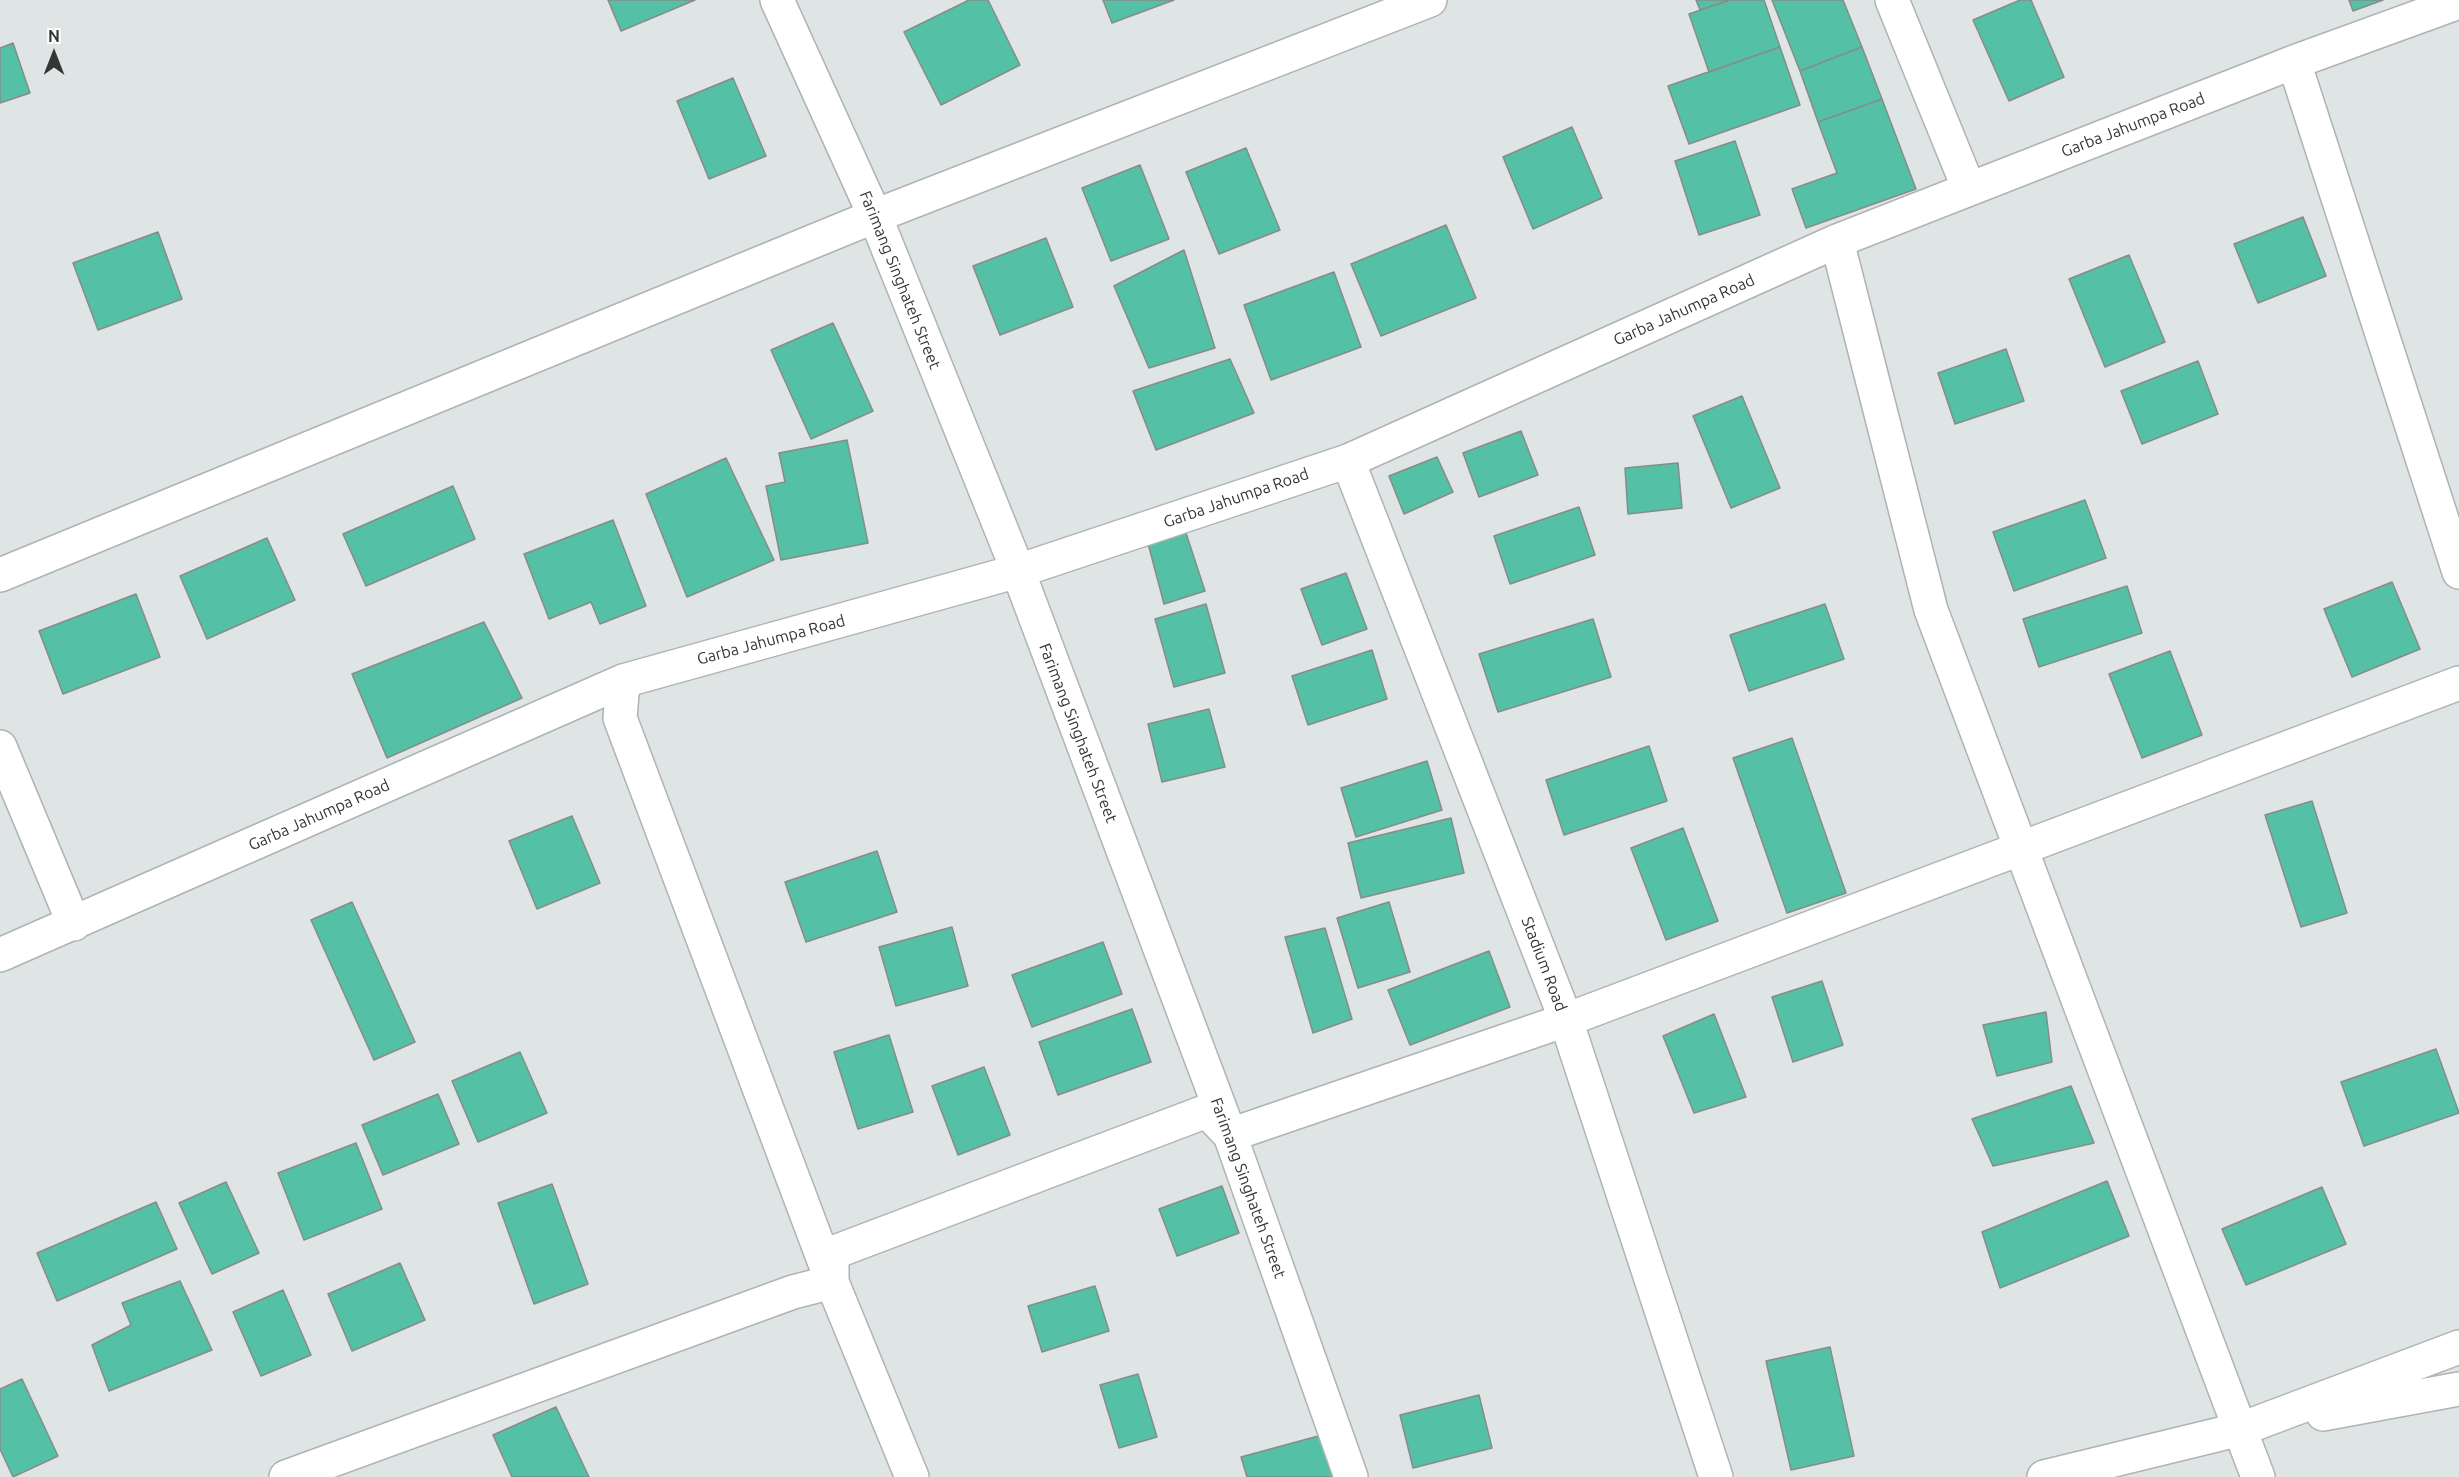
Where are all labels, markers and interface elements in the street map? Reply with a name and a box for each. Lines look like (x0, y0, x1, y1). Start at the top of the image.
north arrow (24, 24, 84, 84)
text: N (48, 27, 60, 45)
street label: Garba Jahumpa Road (2058, 89, 2208, 161)
street label: Farimang Singhateh Street (855, 188, 945, 372)
street label: Garba Jahumpa Road (1610, 270, 1758, 350)
street label: Garba Jahumpa Road (1161, 464, 1311, 532)
street label: Garba Jahumpa Road (695, 611, 847, 669)
street label: Farimang Singhateh Street (1035, 641, 1121, 825)
street label: Garba Jahumpa Road (245, 775, 393, 855)
street label: Stadium Road (1517, 914, 1571, 1014)
street label: Farimang Singhateh Street (1206, 1095, 1290, 1281)

